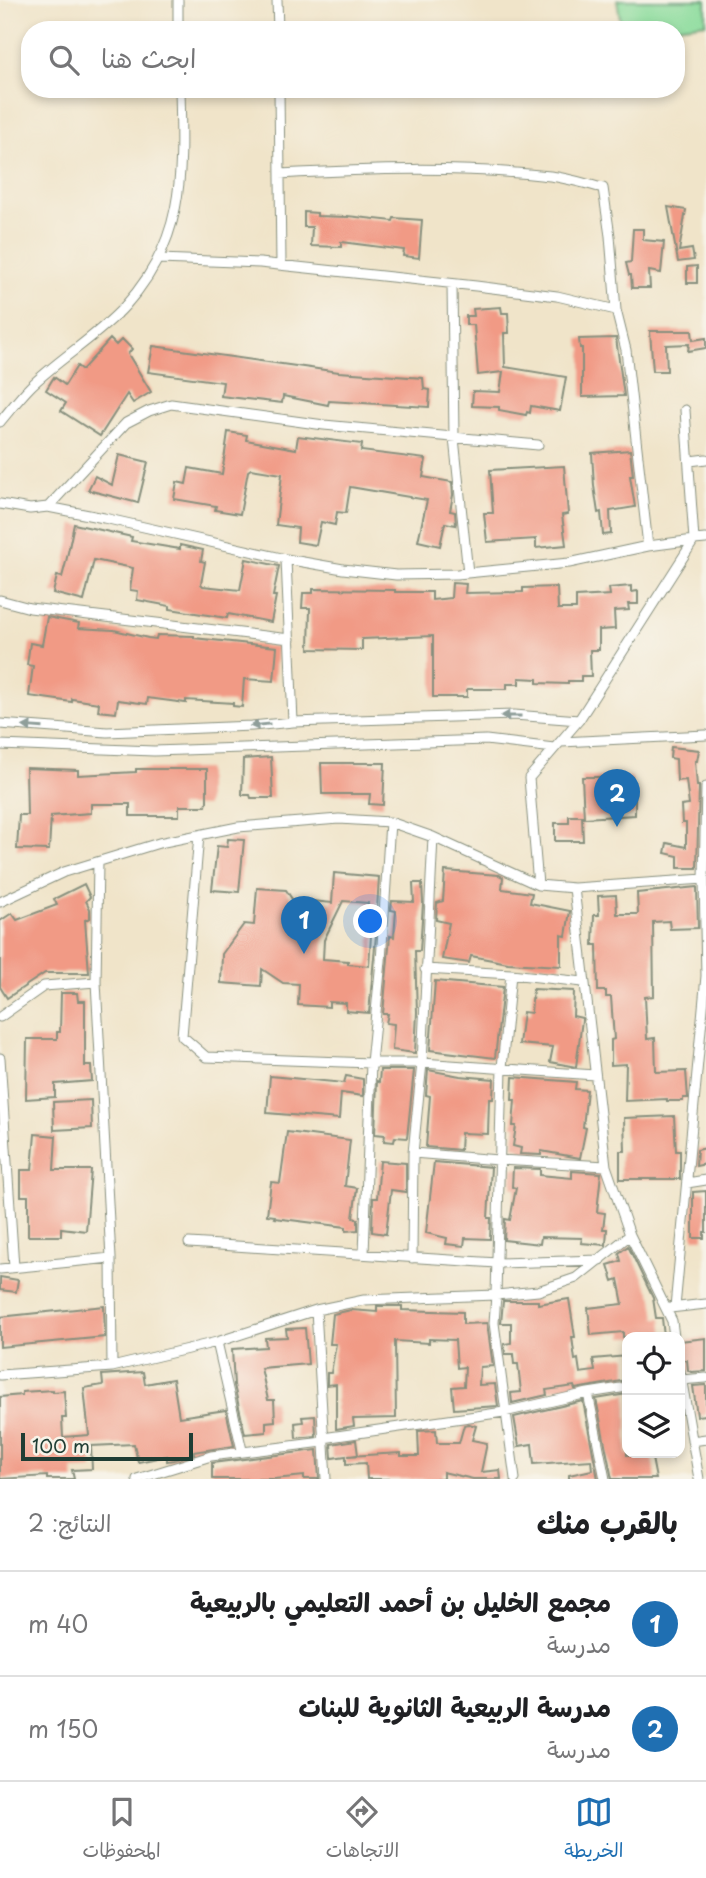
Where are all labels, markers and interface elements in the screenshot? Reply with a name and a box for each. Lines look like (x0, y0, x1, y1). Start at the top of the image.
search box (21, 21, 685, 98)
text: ابحث هنا (101, 38, 196, 77)
icon: search (45, 41, 83, 79)
one-way arrow (500, 710, 522, 722)
one-way arrow (249, 720, 271, 731)
one-way arrow (21, 721, 43, 732)
pin: 2 (594, 769, 640, 827)
pin: 1 (281, 896, 327, 954)
your location (353, 904, 387, 938)
map controls (622, 1332, 685, 1458)
button: locate (622, 1332, 685, 1395)
button: layers (622, 1395, 685, 1458)
scale bar (21, 1430, 192, 1462)
text: 100 m (32, 1431, 90, 1459)
text: بالقرب منك (537, 1499, 678, 1544)
text: النتائج: 2 (28, 1505, 111, 1540)
text: مجمع الخليل بن أحمد التعليمي بالربيعية (190, 1582, 611, 1621)
text: 40 m (28, 1606, 88, 1641)
text: 1 (650, 1606, 661, 1641)
text: مدرسة (547, 1626, 611, 1661)
text: مدرسة الربيعية الثانوية للبنات (298, 1687, 611, 1726)
text: 150 m (28, 1711, 98, 1746)
text: 2 (647, 1711, 663, 1746)
text: مدرسة (547, 1731, 611, 1766)
tab: المحفوظات (83, 1793, 161, 1867)
tab: الاتجاهات (326, 1793, 399, 1867)
tab: الخريطة (564, 1793, 623, 1867)

